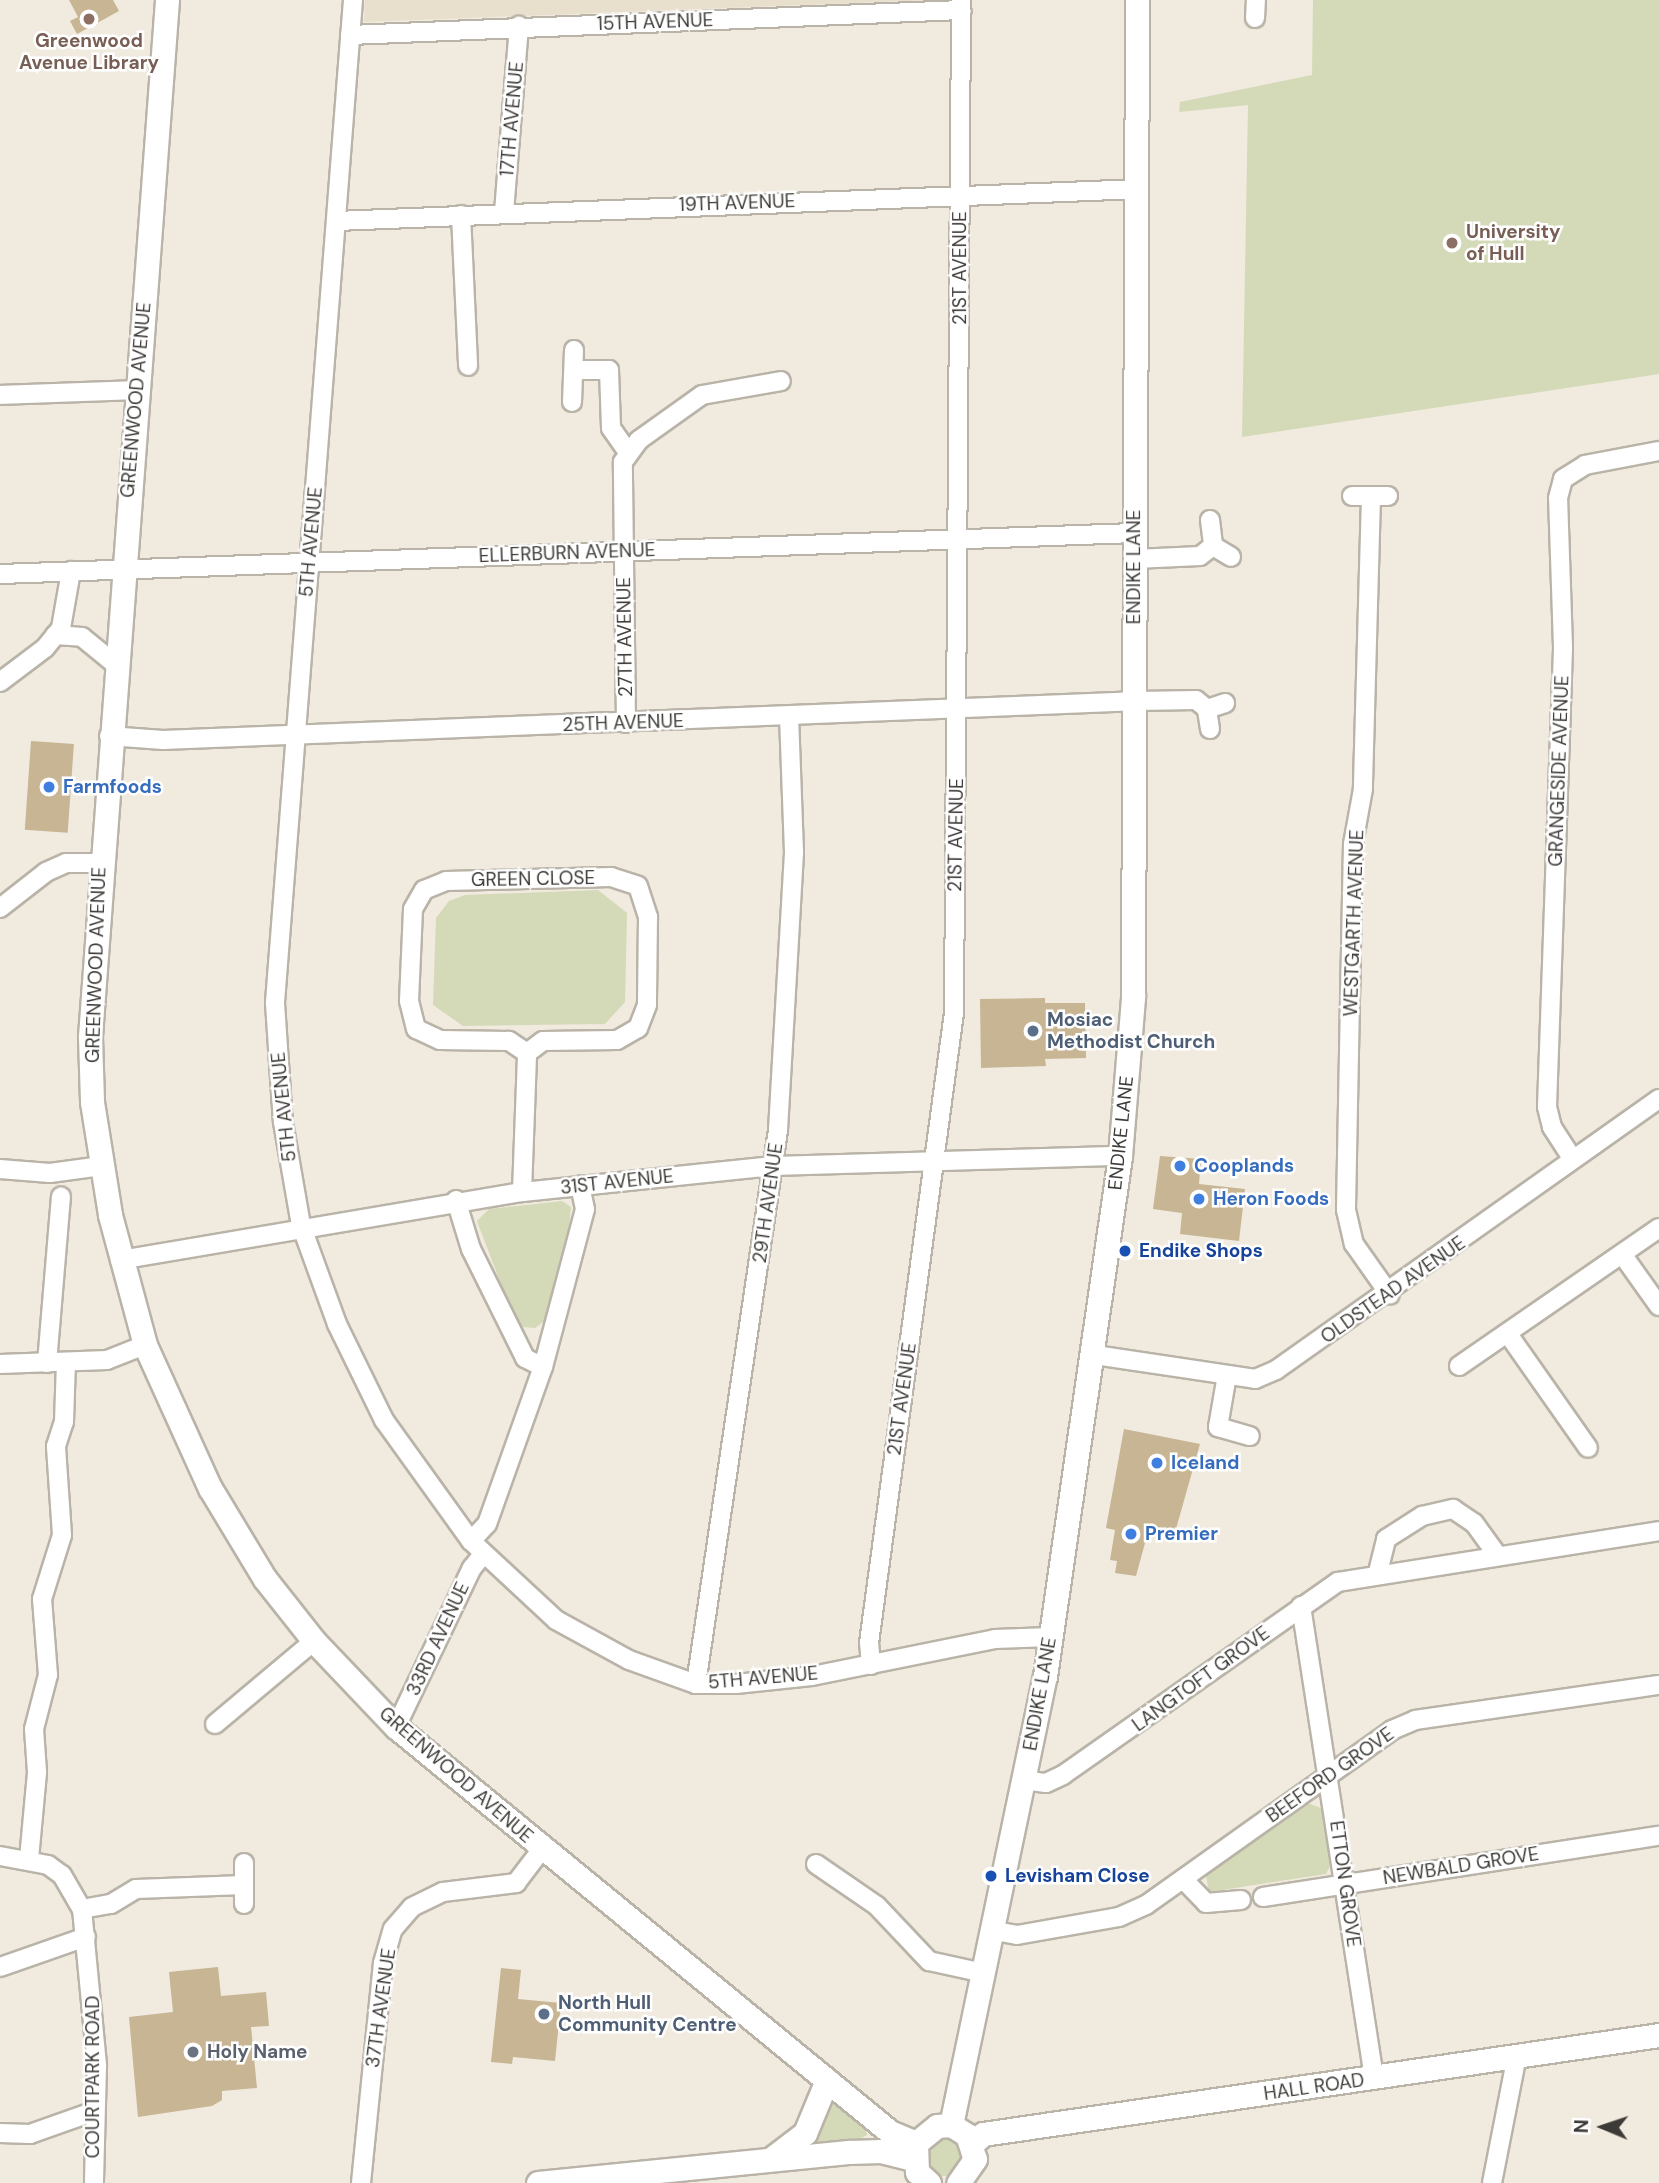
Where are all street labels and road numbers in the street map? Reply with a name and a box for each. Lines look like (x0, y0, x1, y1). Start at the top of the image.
street label: 15TH AVENUE (596, 9, 714, 35)
street label: 17TH AVENUE (496, 61, 528, 177)
street label: 19TH AVENUE (678, 190, 796, 216)
street label: 21ST AVENUE (949, 211, 971, 325)
street label: GREENWOOD AVENUE (116, 301, 156, 499)
street label: 5TH AVENUE (295, 486, 327, 598)
street label: ENDIKE LANE (1123, 510, 1145, 624)
street label: ELLERBURN AVENUE (478, 539, 656, 567)
street label: 27TH AVENUE (613, 577, 637, 697)
street label: GRANGESIDE AVENUE (1544, 675, 1574, 867)
street label: 25TH AVENUE (562, 709, 684, 737)
street label: 21ST AVENUE (944, 778, 968, 892)
street label: WESTGARTH AVENUE (1339, 829, 1369, 1017)
street label: GREENWOOD AVENUE (81, 867, 111, 1063)
street label: GREEN CLOSE (471, 867, 595, 891)
street label: 5TH AVENUE (267, 1051, 301, 1163)
street label: ENDIKE LANE (1104, 1075, 1138, 1191)
street label: 29TH AVENUE (748, 1141, 788, 1265)
street label: 31ST AVENUE (559, 1165, 675, 1199)
street label: OLDSTEAD AVENUE (1316, 1232, 1470, 1348)
street label: 21ST AVENUE (883, 1341, 921, 1457)
street label: 33RD AVENUE (402, 1579, 474, 1699)
street label: LANGTOFT GROVE (1128, 1622, 1274, 1736)
street label: ENDIKE LANE (1019, 1636, 1061, 1752)
street label: 5TH AVENUE (707, 1662, 819, 1694)
street label: GREENWOOD AVENUE (374, 1702, 538, 1848)
street label: BEEFORD GROVE (1262, 1722, 1398, 1828)
street label: ETTON GROVE (1325, 1819, 1365, 1949)
street label: NEWBALD GROVE (1381, 1842, 1541, 1890)
street label: 37TH AVENUE (361, 1947, 401, 2069)
street label: COURTPARK ROAD (82, 1996, 104, 2158)
street label: HALL ROAD (1262, 2069, 1366, 2105)

